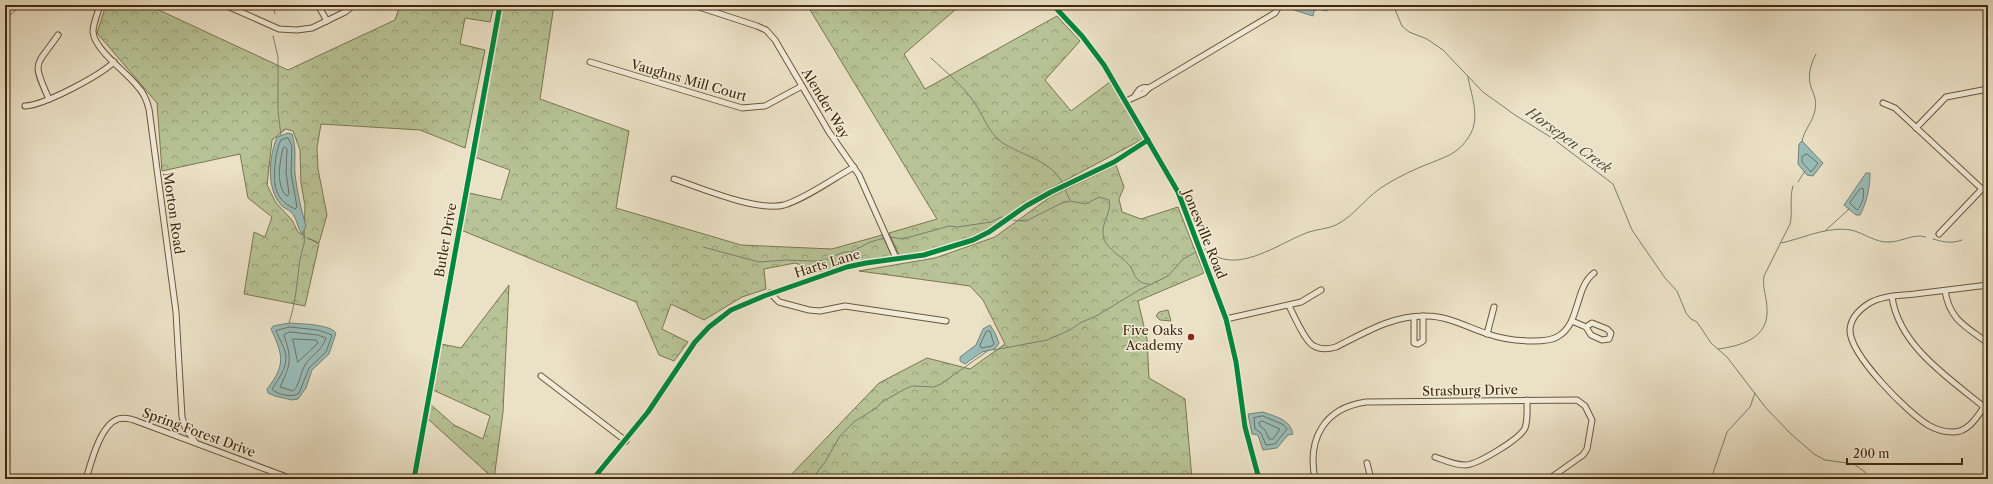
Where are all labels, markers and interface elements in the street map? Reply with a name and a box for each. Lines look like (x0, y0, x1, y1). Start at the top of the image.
street label: Vaughns Mill Court (628, 56, 749, 104)
street label: Alender Way (798, 64, 854, 142)
water label: Horsepen Creek (1522, 102, 1616, 177)
street label: Morton Road (160, 171, 188, 255)
street label: Jonesville Road (1179, 185, 1230, 281)
street label: Butler Drive (431, 202, 459, 278)
street label: Harts Lane (792, 245, 862, 281)
place label: Five Oaks Academy (1123, 322, 1184, 353)
marker: Five Oaks Academy (1186, 332, 1196, 342)
street label: Strasburg Drive (1422, 381, 1518, 399)
street label: Spring Forest Drive (140, 404, 258, 460)
scale bar (1847, 440, 1962, 466)
text: 200 m (1853, 446, 1890, 461)

